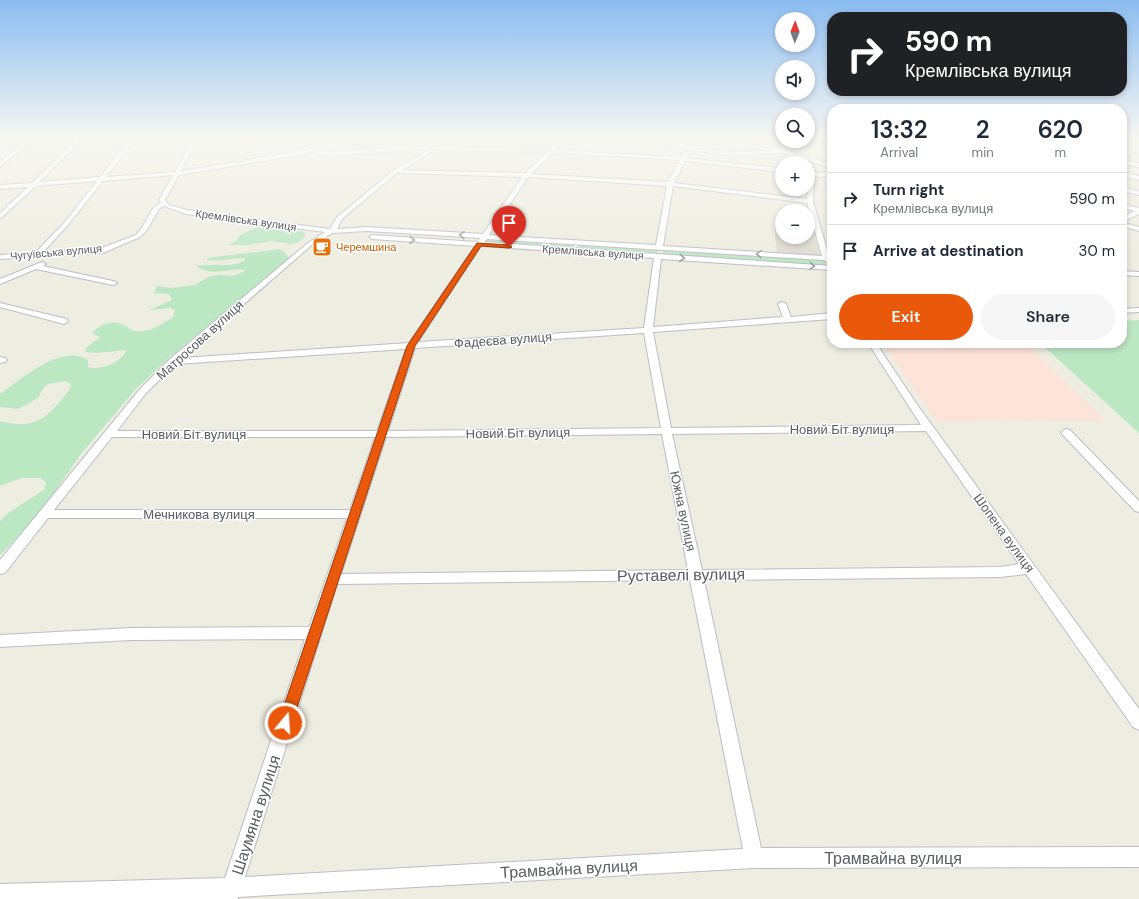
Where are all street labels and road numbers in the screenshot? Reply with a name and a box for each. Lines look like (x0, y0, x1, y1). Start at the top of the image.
street label: Кремлівська вулиця (195, 206, 297, 234)
street label: Чугуївська вулиця (9, 241, 103, 263)
street label: Кремлівська вулиця (542, 241, 644, 263)
street label: Матросова вулиця (153, 296, 247, 384)
street label: Фадеєва вулиця (453, 328, 553, 352)
street label: Новий Біт вулиця (790, 421, 894, 438)
street label: Новий Біт вулиця (466, 424, 570, 442)
street label: Новий Біт вулиця (142, 426, 246, 443)
street label: Южна вулиця (666, 469, 700, 553)
street label: Шопена вулиця (970, 490, 1038, 576)
street label: Мечникова вулиця (143, 506, 255, 523)
street label: Руставелі вулиця (617, 563, 745, 587)
street label: Шаумяна вулиця (227, 752, 285, 878)
street label: Трамвайна вулиця (824, 848, 962, 869)
street label: Трамвайна вулиця (500, 855, 638, 883)

